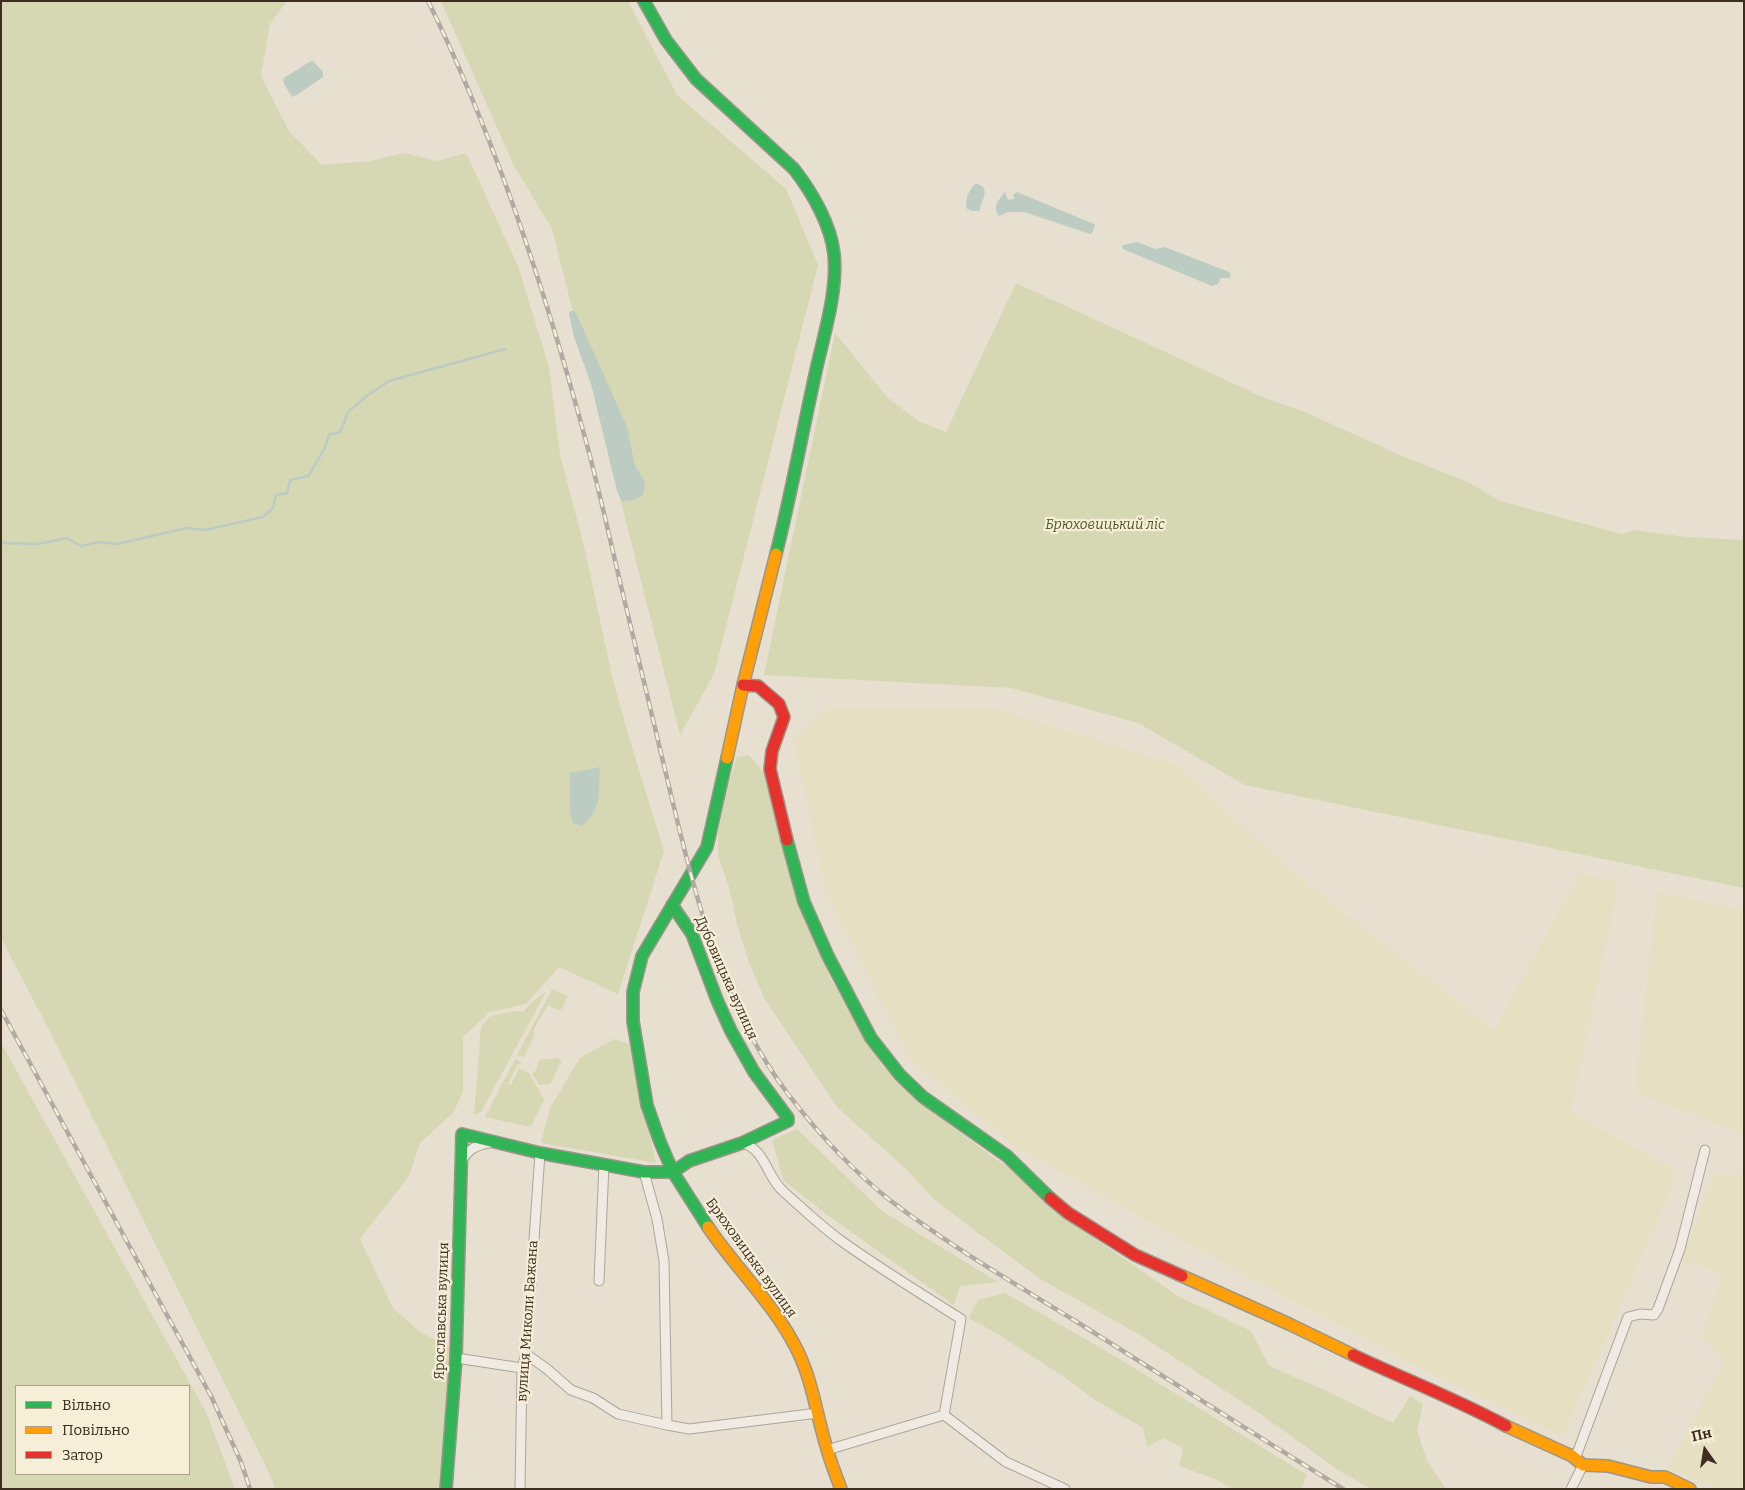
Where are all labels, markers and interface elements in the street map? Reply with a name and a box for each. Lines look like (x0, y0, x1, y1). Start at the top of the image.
park label: Брюховицький ліс (1045, 517, 1165, 533)
street label: Дубовицька вулиця (691, 914, 761, 1042)
street label: Брюховицька вулиця (702, 1195, 800, 1321)
street label: вулиця Миколи Бажана (514, 1240, 542, 1402)
street label: Ярославська вулиця (431, 1242, 453, 1380)
legend (15, 1385, 190, 1475)
text: Вільно (62, 1396, 111, 1414)
text: Повільно (62, 1421, 130, 1439)
text: Пн (1690, 1424, 1713, 1445)
north arrow (1680, 1425, 1730, 1475)
text: Затор (62, 1446, 103, 1464)

